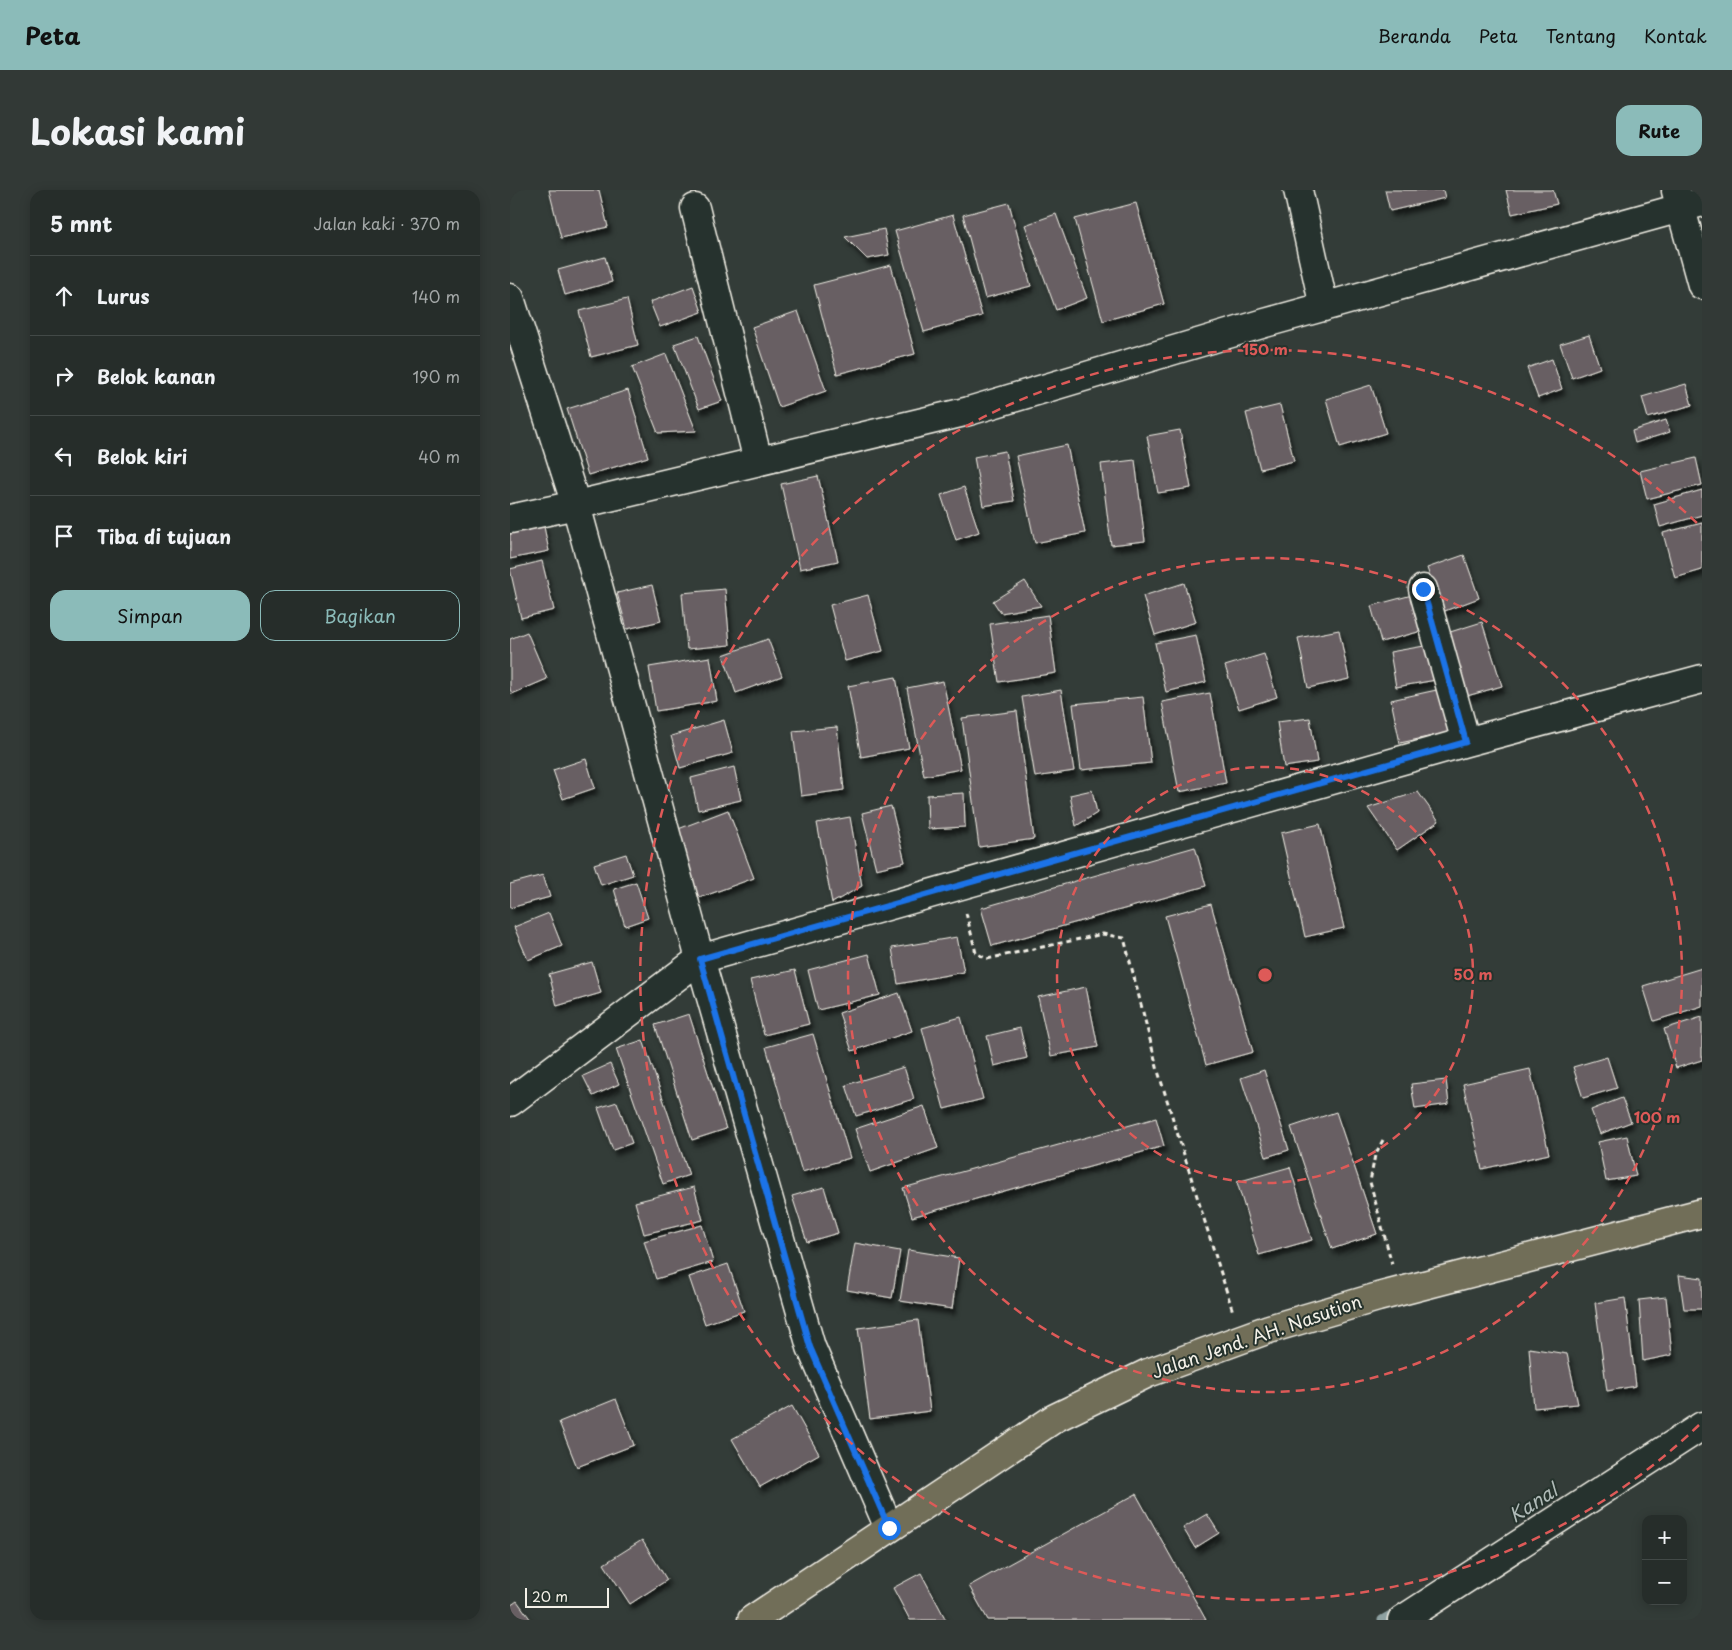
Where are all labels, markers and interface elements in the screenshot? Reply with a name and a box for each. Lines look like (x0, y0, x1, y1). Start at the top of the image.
text: Peta (25, 17, 81, 53)
text: Beranda (1378, 22, 1451, 49)
text: Peta (1479, 22, 1517, 49)
text: Tentang (1545, 22, 1616, 49)
text: Kontak (1644, 22, 1707, 49)
text: Lokasi kami (30, 104, 245, 157)
button: Rute (1616, 105, 1702, 156)
text: 5 mnt (50, 207, 113, 239)
text: Jalan kaki · 370 m (314, 211, 460, 235)
icon: ahead (50, 282, 78, 310)
text: Lurus (97, 282, 150, 310)
text: 140 m (412, 284, 460, 308)
text: 150 m (1242, 337, 1288, 360)
icon: right (50, 362, 78, 390)
text: Belok kanan (97, 362, 216, 390)
text: 190 m (412, 364, 460, 388)
icon: left (50, 442, 78, 470)
text: Belok kiri (97, 442, 187, 470)
text: 40 m (418, 444, 460, 468)
icon: arrive (50, 522, 78, 550)
text: Tiba di tujuan (97, 522, 231, 550)
route end (1412, 578, 1435, 601)
button: Simpan (50, 590, 250, 641)
button: Bagikan (260, 590, 460, 641)
text: 50 m (1454, 962, 1492, 985)
centre of rings (1256, 966, 1274, 984)
text: 100 m (1634, 1105, 1680, 1128)
street label: Jalan Jend. AH. Nasution (1148, 1287, 1365, 1384)
water label: Kanal (1502, 1474, 1565, 1528)
map controls (1642, 1515, 1687, 1605)
button: + (1642, 1515, 1687, 1560)
route start (878, 1517, 901, 1540)
button: − (1642, 1560, 1687, 1605)
scale bar (525, 1585, 609, 1608)
text: 20 m (532, 1586, 568, 1607)

